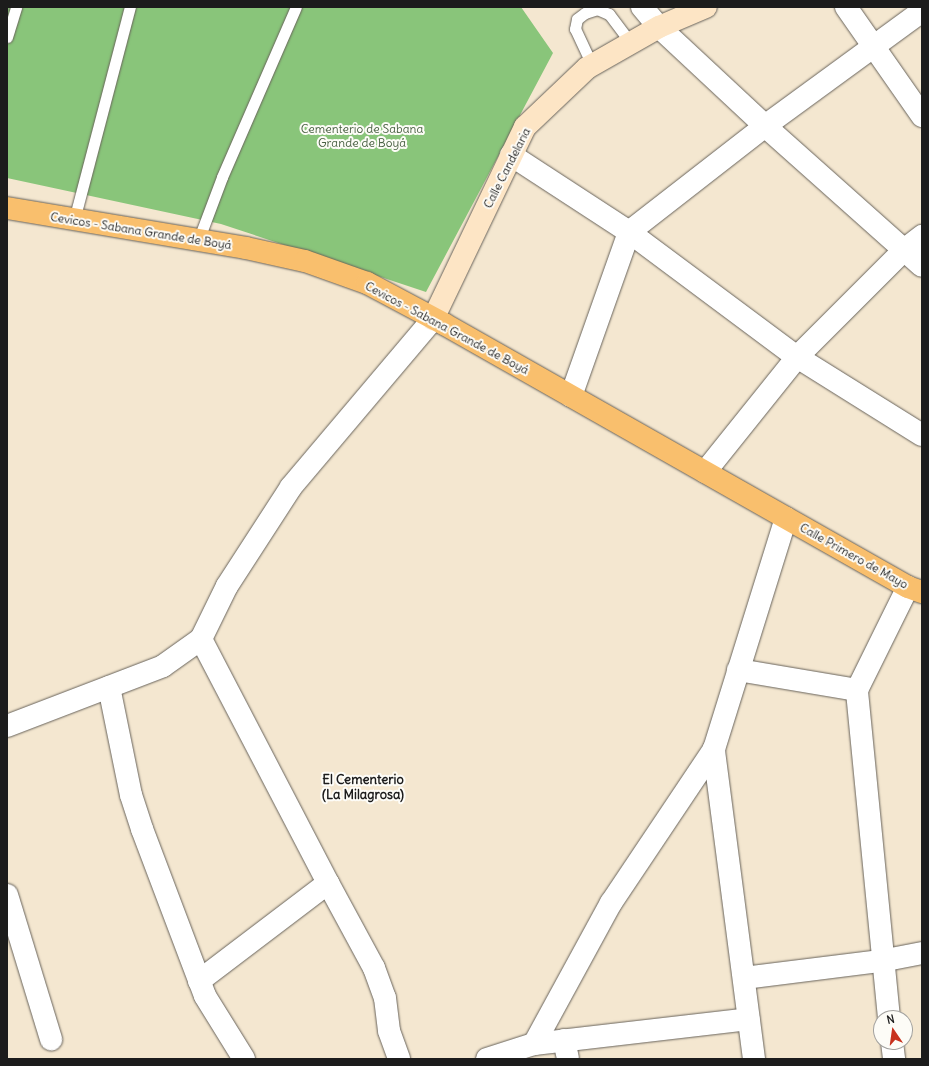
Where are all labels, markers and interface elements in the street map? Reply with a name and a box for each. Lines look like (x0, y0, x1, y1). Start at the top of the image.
park label: Cementerio de Sabana Grande de Boyá (301, 122, 423, 150)
street label: Calle Candelaria (481, 125, 533, 211)
street label: Cevicos - Sabana Grande de Boyá (49, 210, 233, 252)
street label: Cevicos - Sabana Grande de Boyá (363, 279, 531, 377)
street label: Calle Primero de Mayo (797, 520, 911, 592)
district label: El Cementerio (La Milagrosa) (322, 773, 404, 804)
north arrow (873, 1010, 913, 1050)
text: N (885, 1012, 896, 1027)

